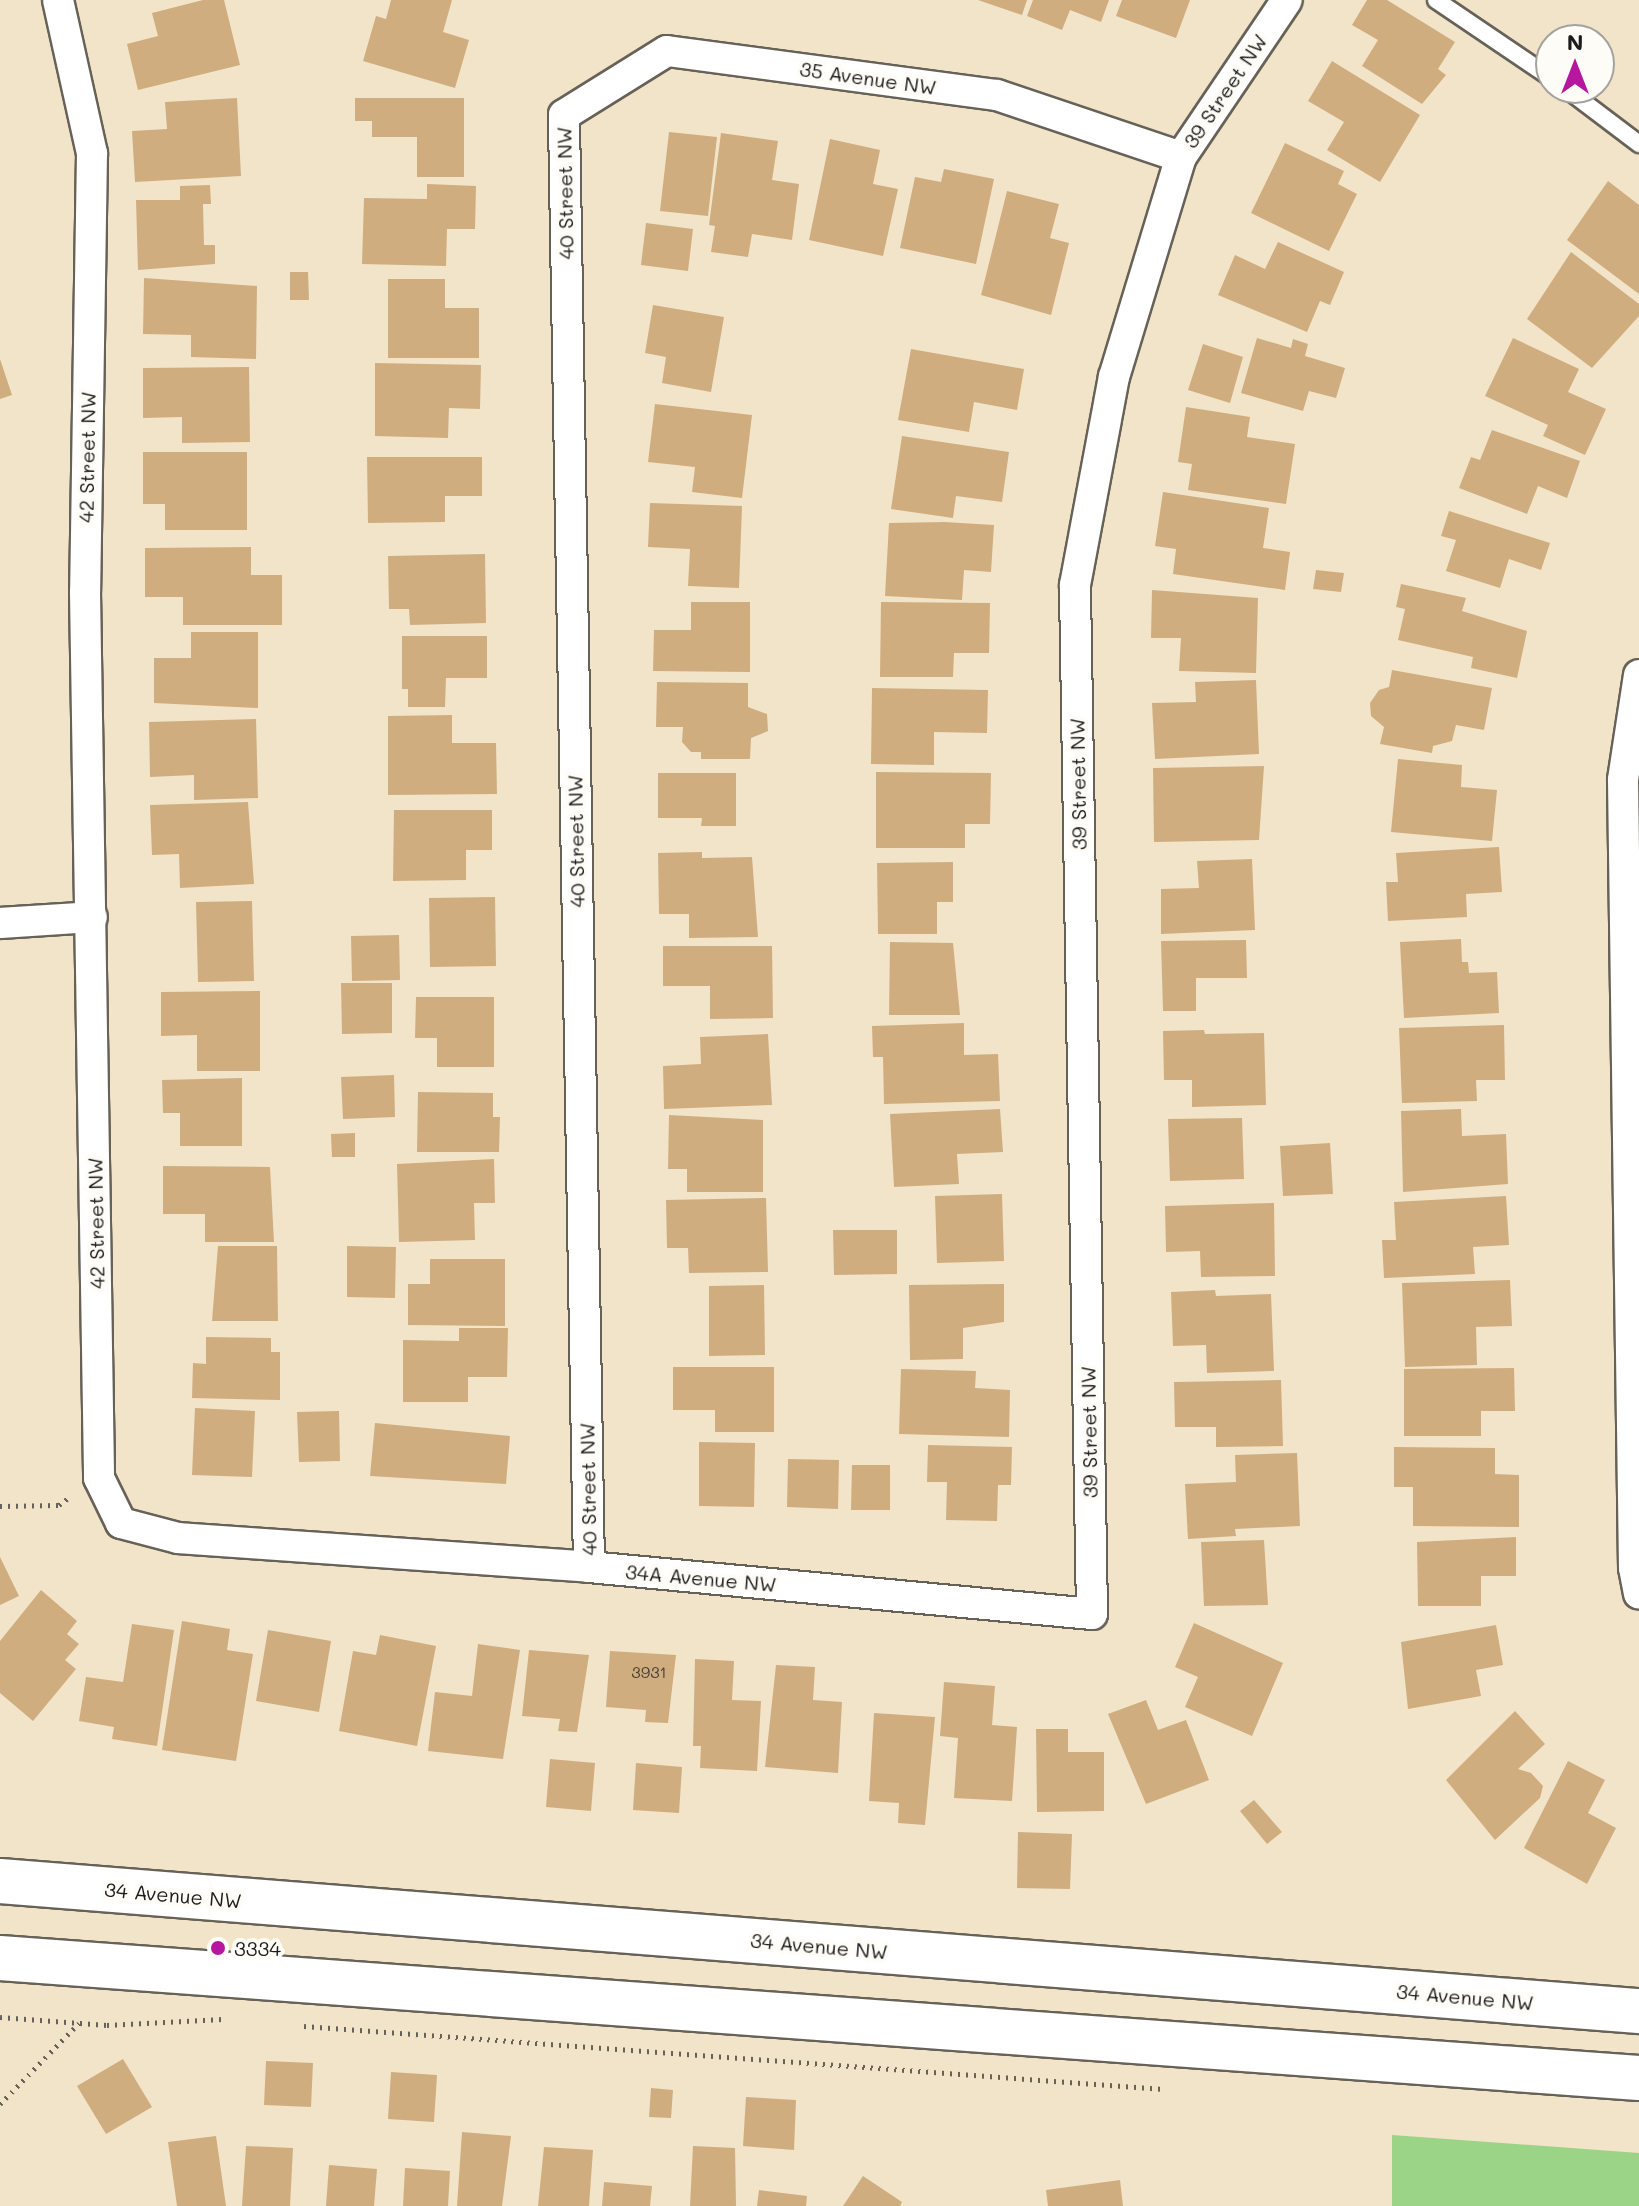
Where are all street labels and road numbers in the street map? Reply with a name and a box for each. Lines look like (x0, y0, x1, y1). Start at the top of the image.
street label: 39 Street NW (1178, 29, 1272, 153)
street label: 35 Avenue NW (798, 57, 938, 99)
street label: 40 Street NW (552, 126, 578, 260)
street label: 42 Street NW (74, 391, 100, 523)
street label: 39 Street NW (1065, 718, 1091, 850)
street label: 40 Street NW (563, 774, 589, 908)
street label: 42 Street NW (83, 1157, 109, 1289)
street label: 39 Street NW (1076, 1366, 1102, 1498)
street label: 40 Street NW (575, 1422, 601, 1556)
street label: 34A Avenue NW (624, 1559, 778, 1597)
street label: 34 Avenue NW (103, 1877, 243, 1913)
street label: 34 Avenue NW (749, 1928, 889, 1964)
street label: 34 Avenue NW (1395, 1979, 1535, 2015)

